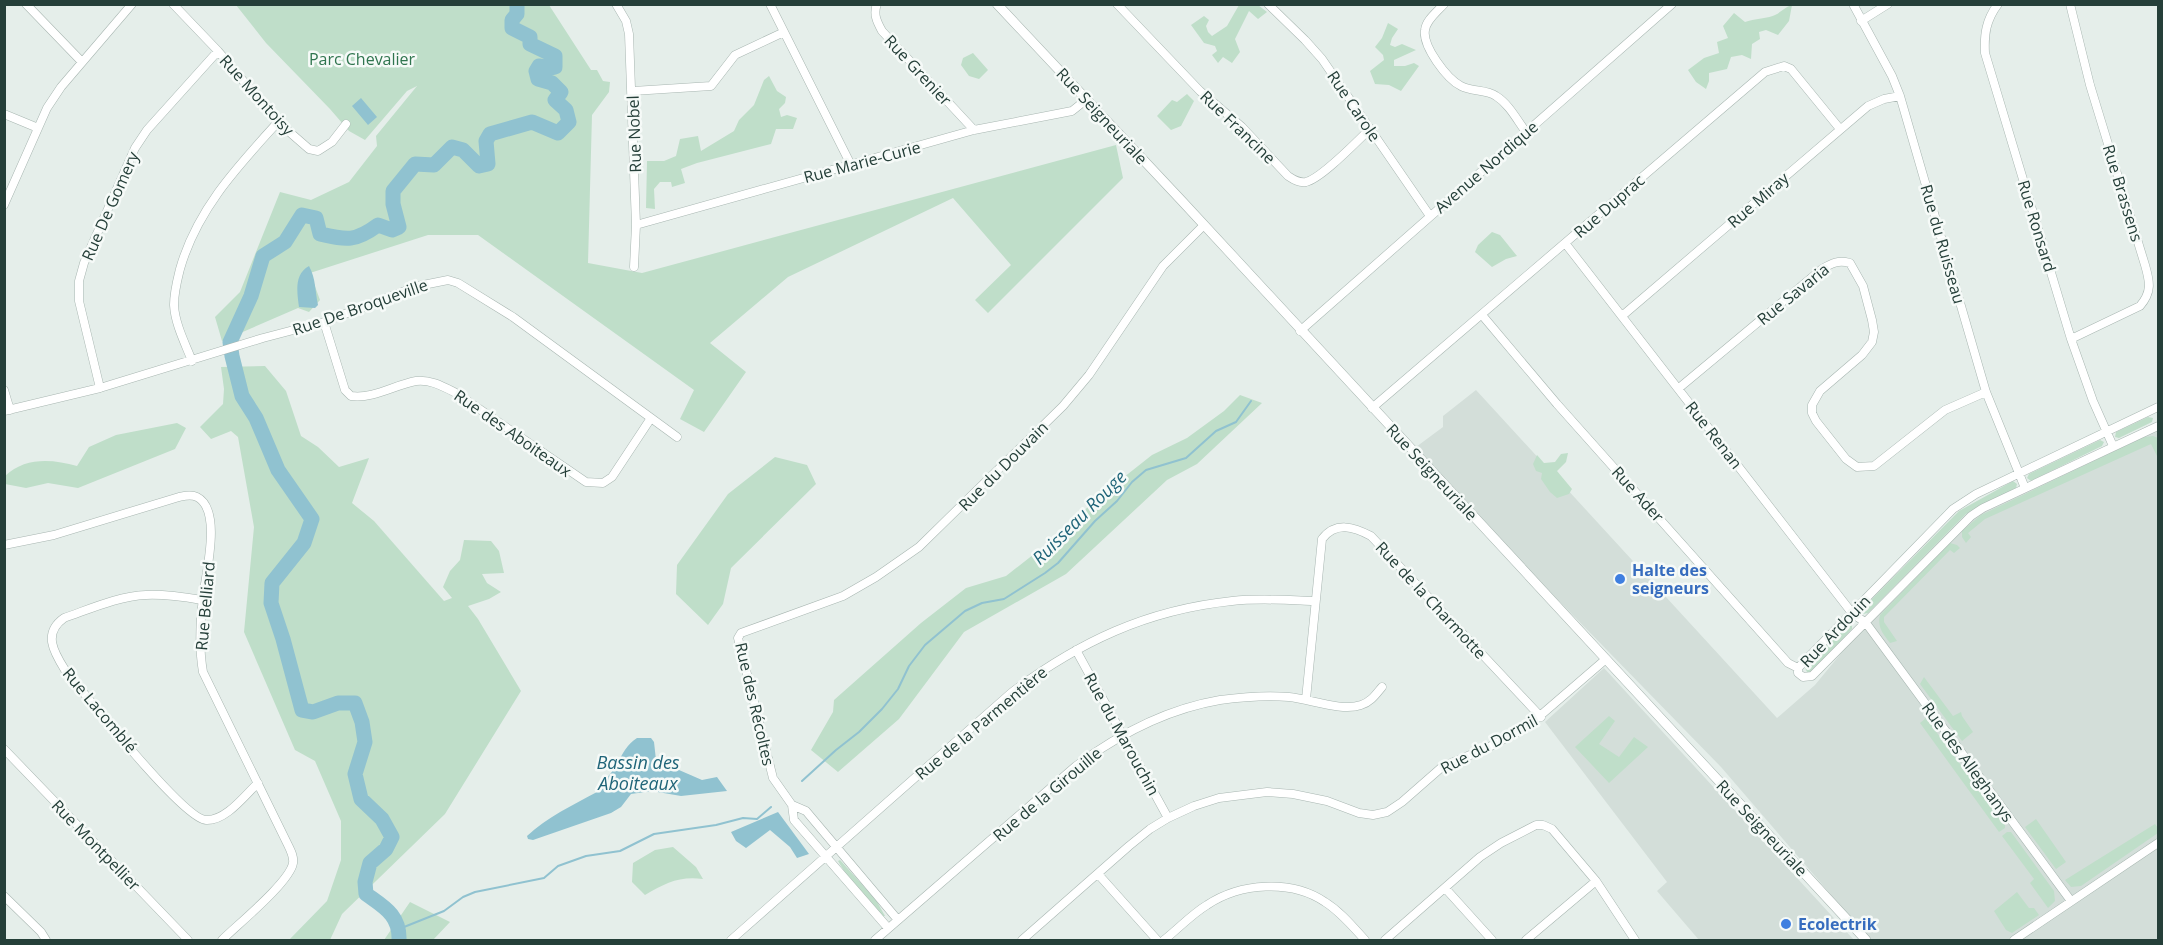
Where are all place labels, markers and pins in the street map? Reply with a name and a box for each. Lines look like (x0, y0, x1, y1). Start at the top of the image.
place label: Halte des seigneurs (1632, 559, 1709, 599)
marker: Halte des seigneurs (1613, 572, 1627, 586)
place label: Ecolectrik (1798, 913, 1877, 935)
marker: Ecolectrik (1779, 917, 1793, 931)

